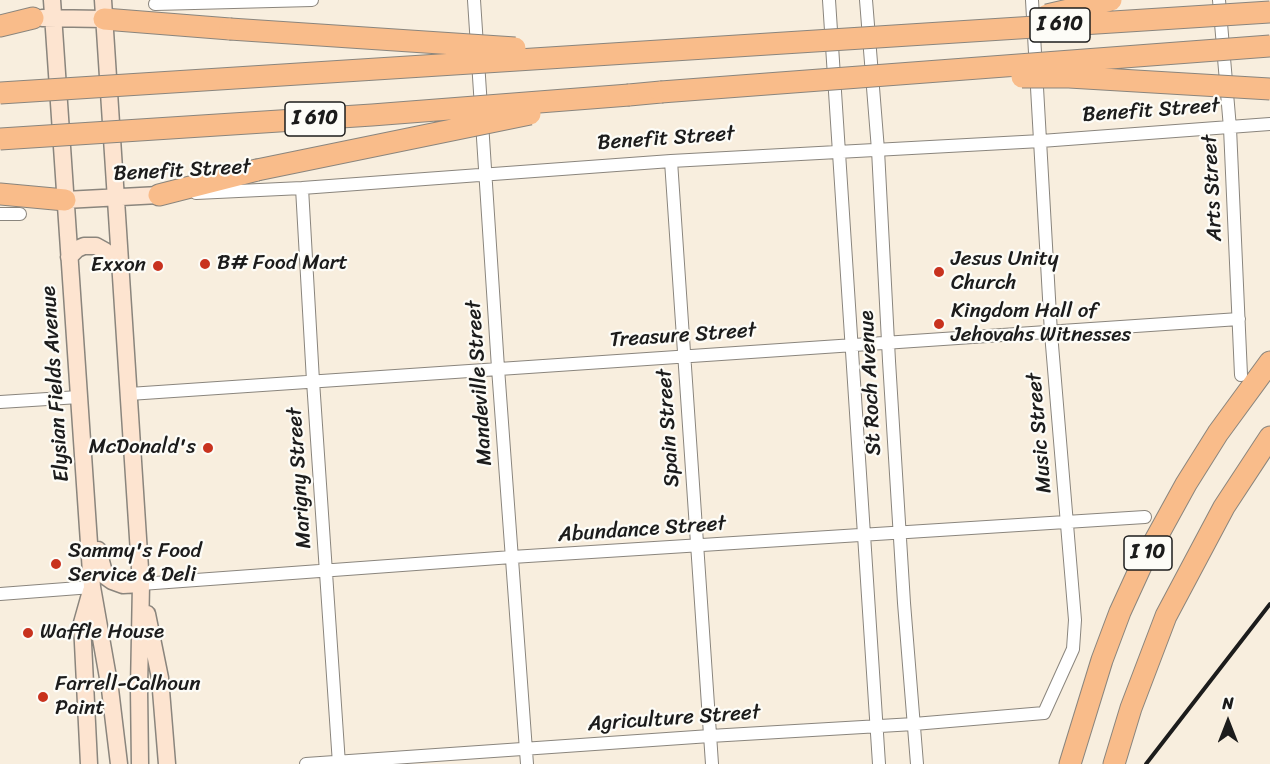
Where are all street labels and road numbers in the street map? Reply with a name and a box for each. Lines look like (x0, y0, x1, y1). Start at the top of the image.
road number: I 610 (1030, 8, 1090, 42)
street label: Benefit Street (1082, 94, 1220, 128)
road number: I 610 (285, 102, 345, 136)
street label: Benefit Street (597, 122, 735, 156)
street label: Arts Street (1198, 134, 1228, 242)
street label: Benefit Street (113, 155, 251, 187)
street label: Elysian Fields Avenue (37, 285, 75, 483)
street label: Mandeville Street (462, 299, 498, 467)
street label: St Roch Avenue (855, 310, 887, 456)
street label: Treasure Street (609, 318, 757, 354)
street label: Spain Street (652, 368, 686, 488)
street label: Music Street (1022, 372, 1058, 494)
street label: Marigny Street (282, 407, 318, 549)
street label: Abundance Street (557, 512, 727, 548)
road number: I 10 (1124, 536, 1172, 570)
street label: Agriculture Street (587, 700, 761, 738)

